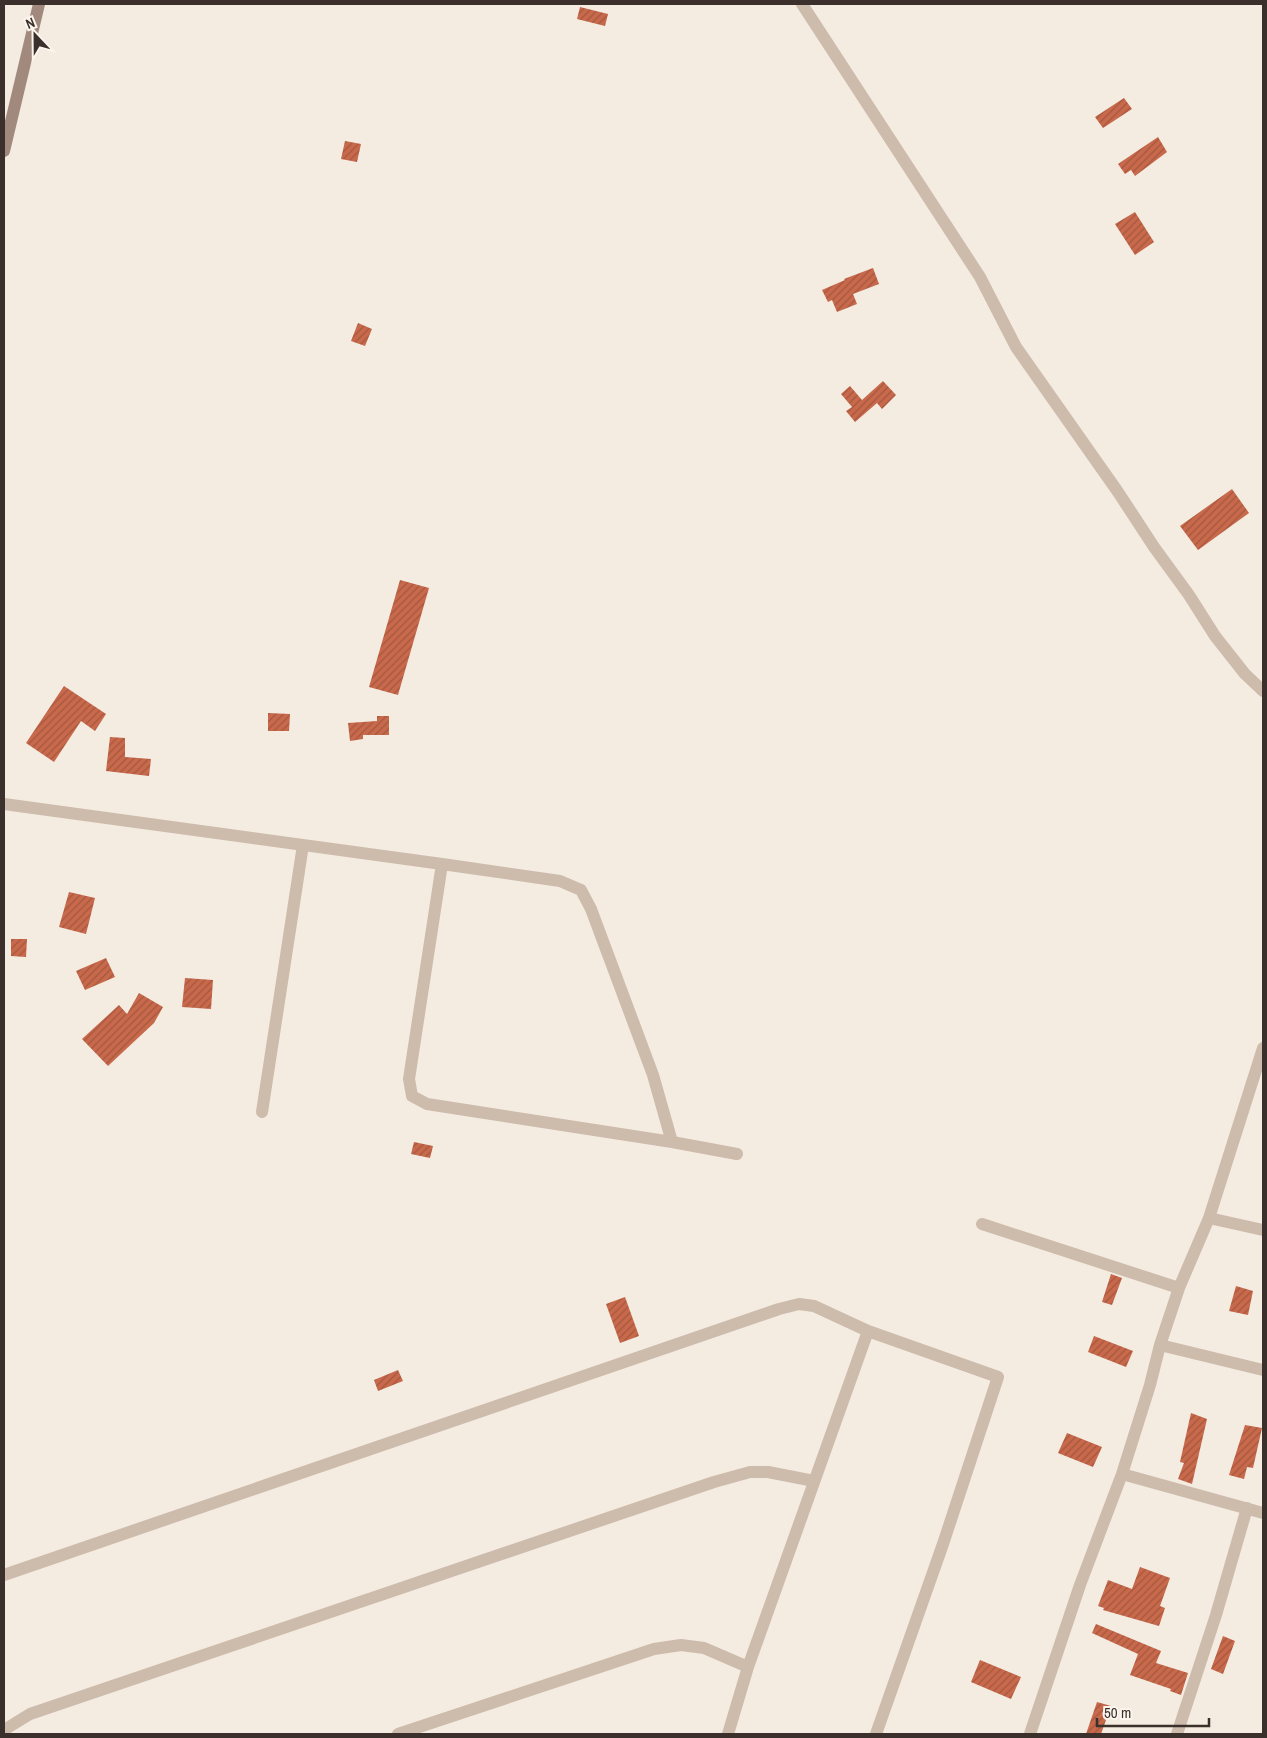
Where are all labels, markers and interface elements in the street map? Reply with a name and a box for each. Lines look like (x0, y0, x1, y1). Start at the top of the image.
north arrow (10, 10, 60, 60)
text: N (23, 13, 37, 33)
scale bar (1097, 1696, 1210, 1728)
text: 50 m (1104, 1702, 1131, 1723)

